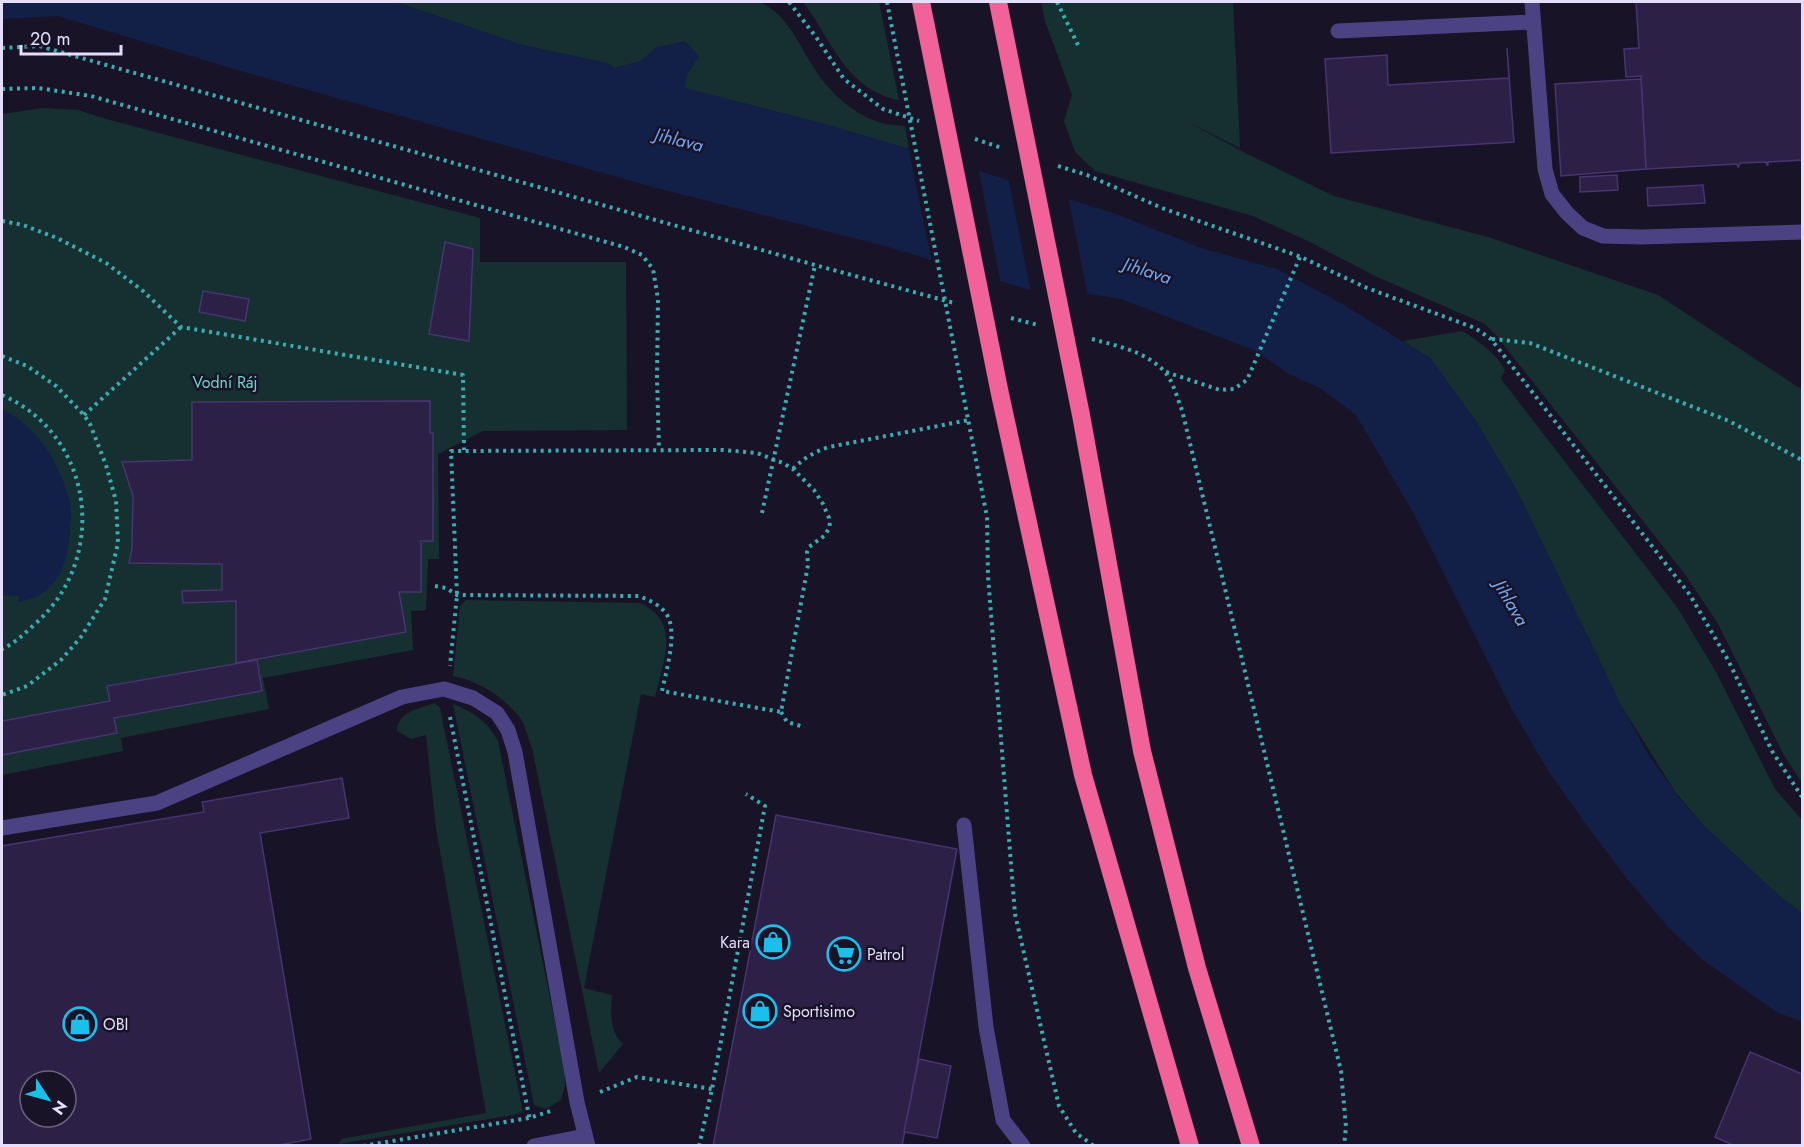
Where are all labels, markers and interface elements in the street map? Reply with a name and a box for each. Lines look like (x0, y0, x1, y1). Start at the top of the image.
scale bar (21, 18, 122, 56)
text: 20 m (30, 26, 70, 52)
water label: Jihlava (649, 121, 706, 159)
water label: Jihlava (1117, 250, 1175, 291)
park label: Vodní Ráj (192, 371, 258, 394)
water label: Jihlava (1486, 573, 1535, 631)
shop icon: Kara (755, 924, 791, 960)
place label: Kara (720, 931, 750, 954)
supermarket icon: Patrol (826, 936, 862, 972)
place label: Patrol (867, 943, 905, 966)
shop icon: Sportisimo (742, 993, 778, 1029)
place label: Sportisimo (783, 1000, 855, 1023)
shop icon: OBI (62, 1006, 98, 1042)
place label: OBI (103, 1013, 129, 1036)
north arrow (18, 1069, 78, 1129)
text: N (47, 1096, 73, 1119)

